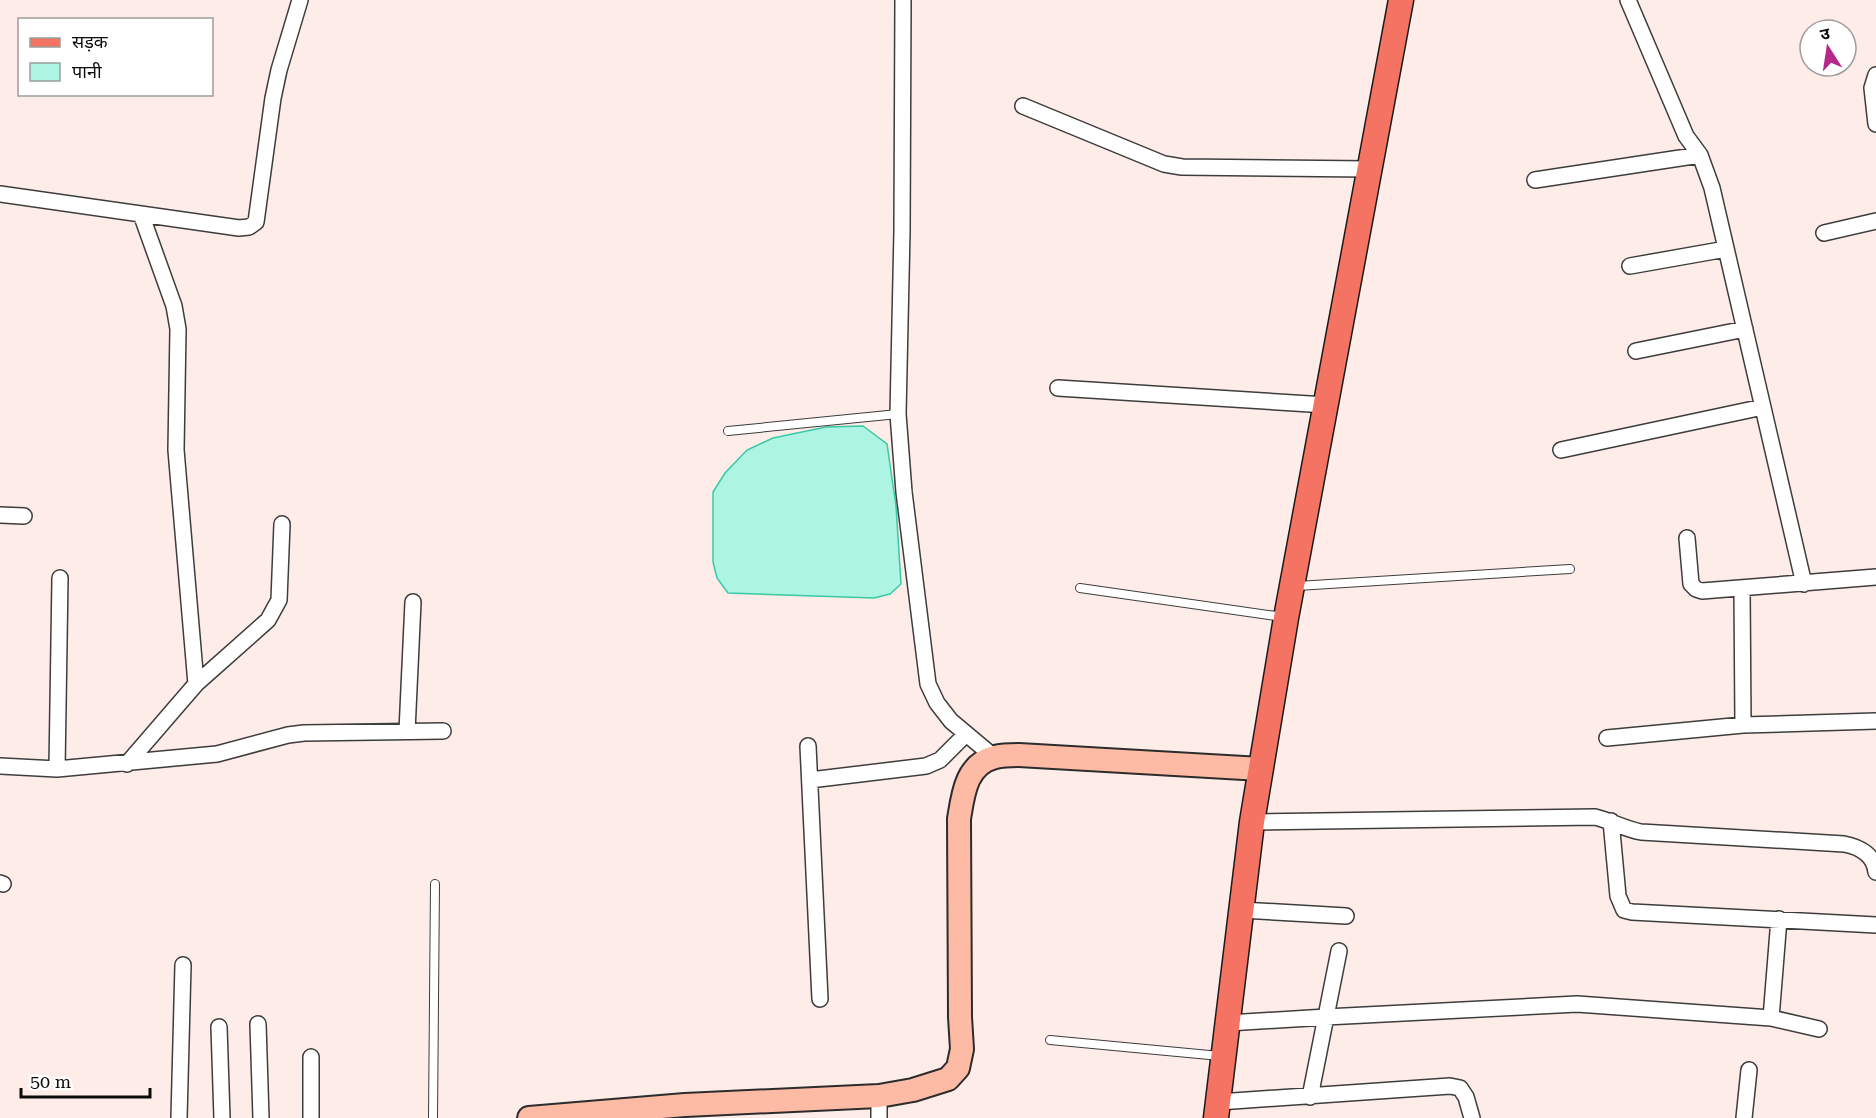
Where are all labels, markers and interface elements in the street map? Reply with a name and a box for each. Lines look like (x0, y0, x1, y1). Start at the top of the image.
legend (18, 18, 213, 96)
north arrow (1798, 18, 1858, 78)
text: उ (1818, 23, 1832, 44)
text: सड़क (72, 31, 109, 52)
text: पानी (72, 61, 102, 82)
scale bar (21, 1061, 150, 1099)
text: 50 m (30, 1071, 71, 1092)

